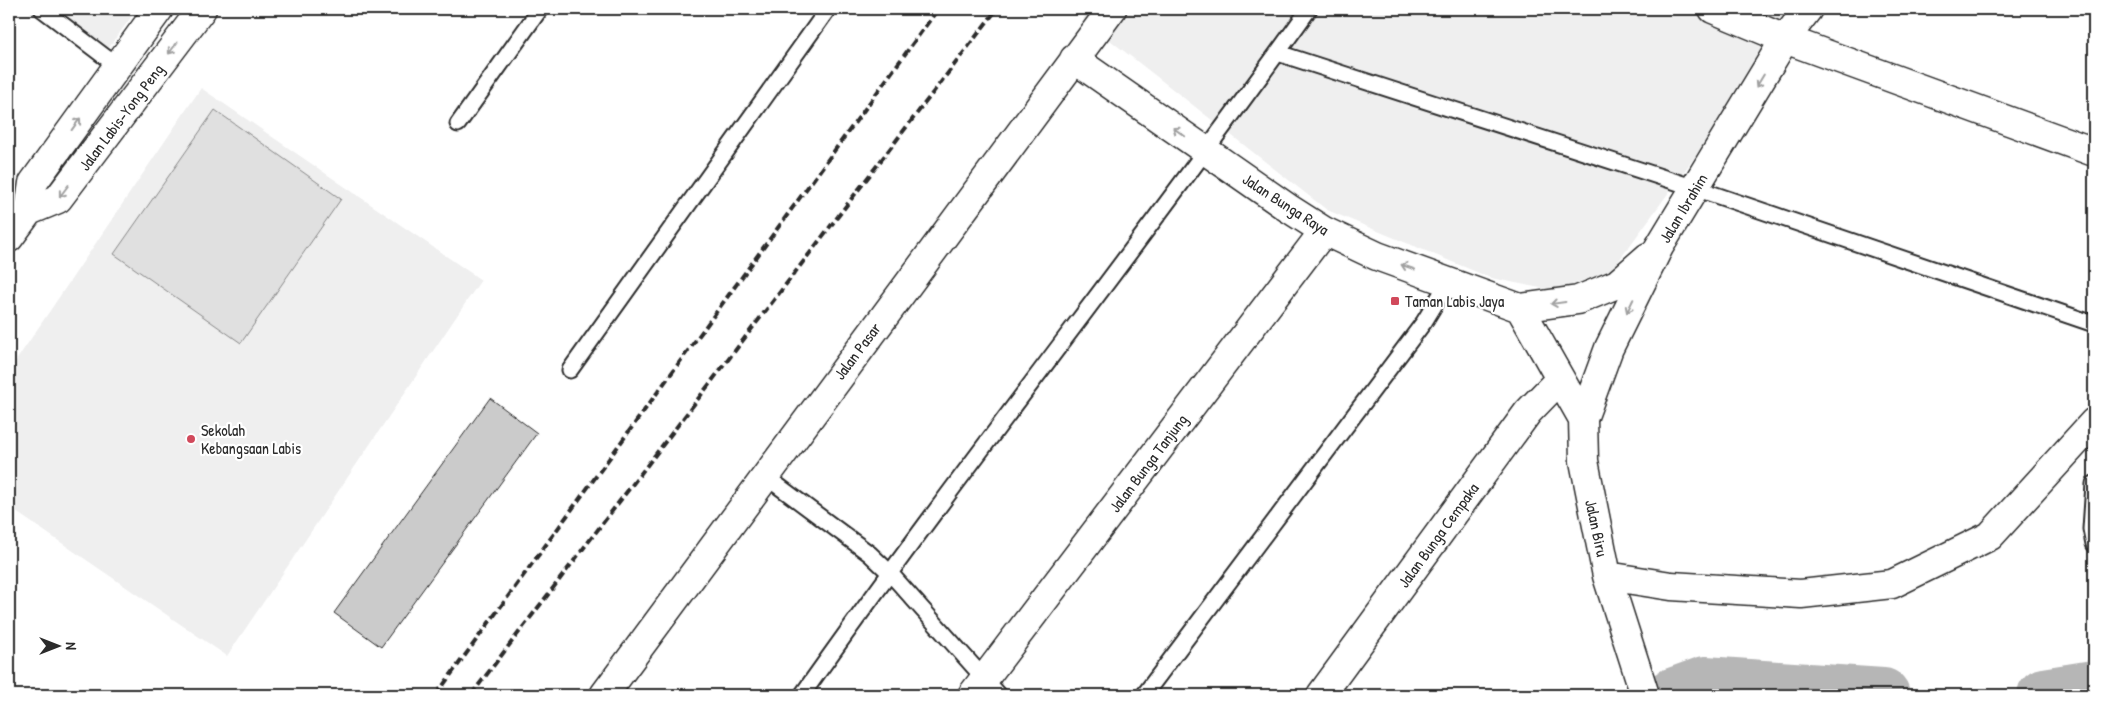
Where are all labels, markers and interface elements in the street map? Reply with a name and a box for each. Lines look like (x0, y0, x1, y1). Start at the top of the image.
one-way arrow (167, 41, 178, 54)
street label: Jalan Labis-Yong Peng (74, 59, 168, 175)
one-way arrow (1755, 73, 1765, 87)
one-way arrow (70, 118, 81, 131)
one-way arrow (1172, 127, 1186, 137)
street label: Jalan Bunga Raya (1238, 168, 1334, 240)
street label: Jalan Ibrahim (1654, 169, 1712, 247)
one-way arrow (59, 184, 70, 197)
one-way arrow (1401, 262, 1416, 271)
place label: Taman Labis Jaya (1405, 290, 1504, 312)
marker: Taman Labis Jaya (1389, 295, 1401, 307)
one-way arrow (1551, 298, 1567, 308)
one-way arrow (1625, 298, 1634, 313)
street label: Jalan Pasar (828, 318, 886, 384)
street label: Jalan Bunga Tanjung (1104, 409, 1192, 517)
place label: Sekolah Kebangsaan Labis (201, 419, 301, 459)
marker: Sekolah Kebangsaan Labis (185, 433, 197, 445)
street label: Jalan Bunga Cempaka (1393, 478, 1483, 592)
street label: Jalan Biru (1580, 497, 1614, 559)
north arrow (32, 622, 82, 672)
text: N (62, 642, 81, 650)

